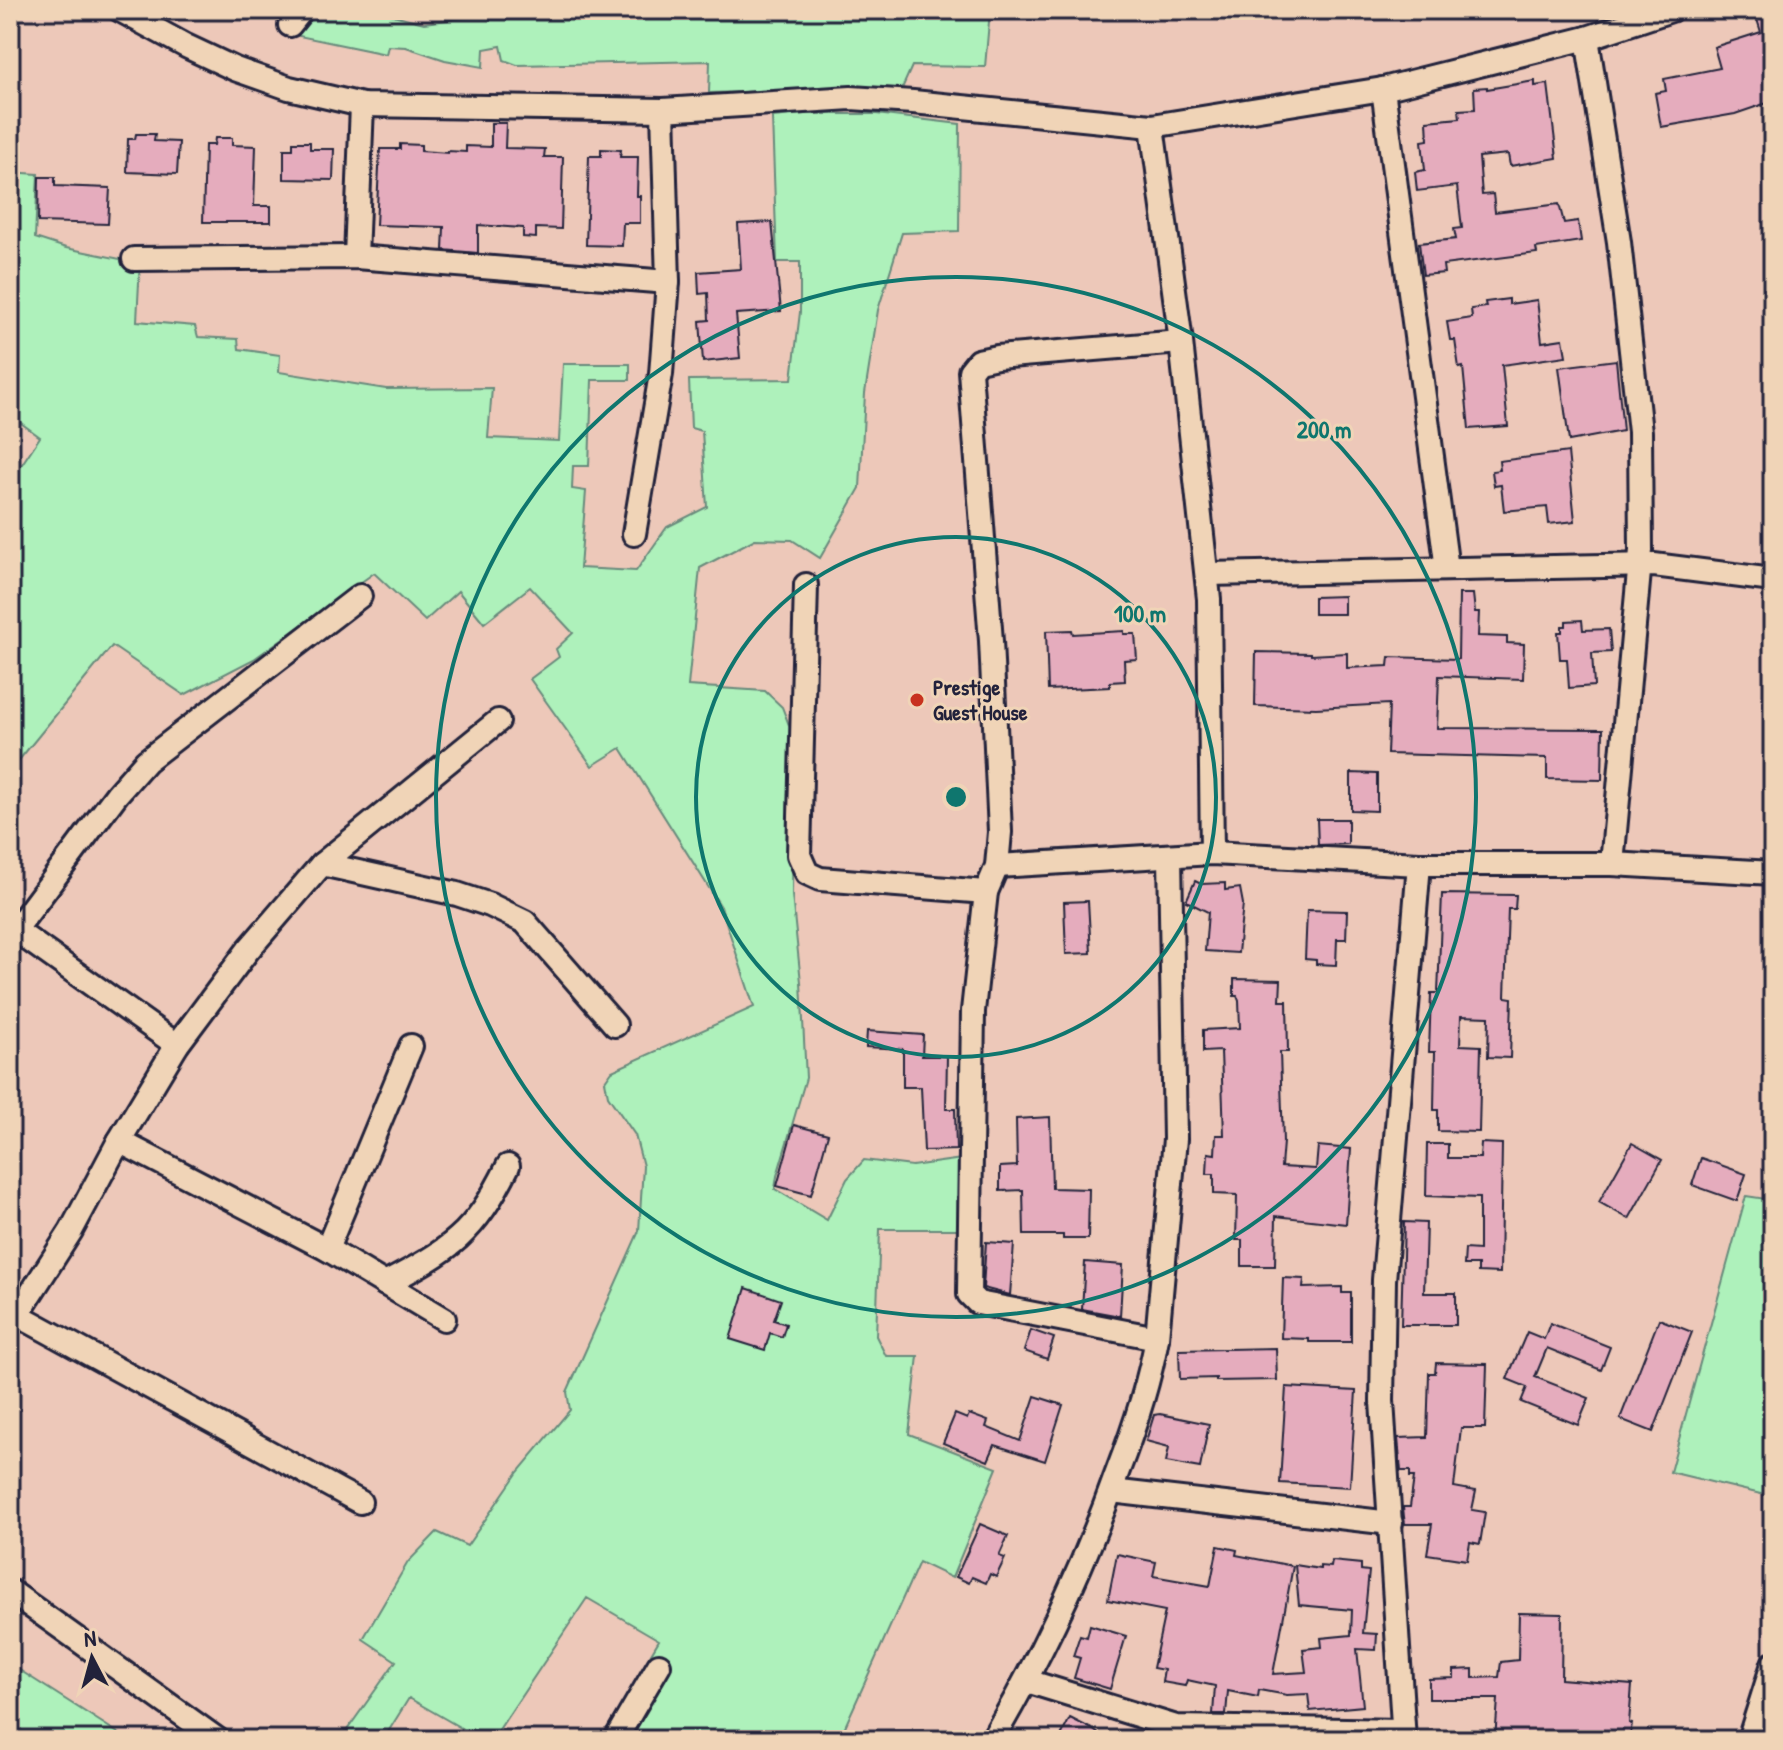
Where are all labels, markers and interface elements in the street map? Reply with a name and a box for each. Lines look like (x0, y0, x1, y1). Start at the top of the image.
text: 200 m (1297, 413, 1351, 445)
text: 100 m (1114, 597, 1166, 629)
place label: Prestige Guest House (933, 672, 1028, 727)
marker: Prestige Guest House (908, 691, 926, 709)
centre of rings (942, 783, 970, 811)
north arrow (52, 1618, 132, 1698)
text: N (83, 1623, 98, 1654)

